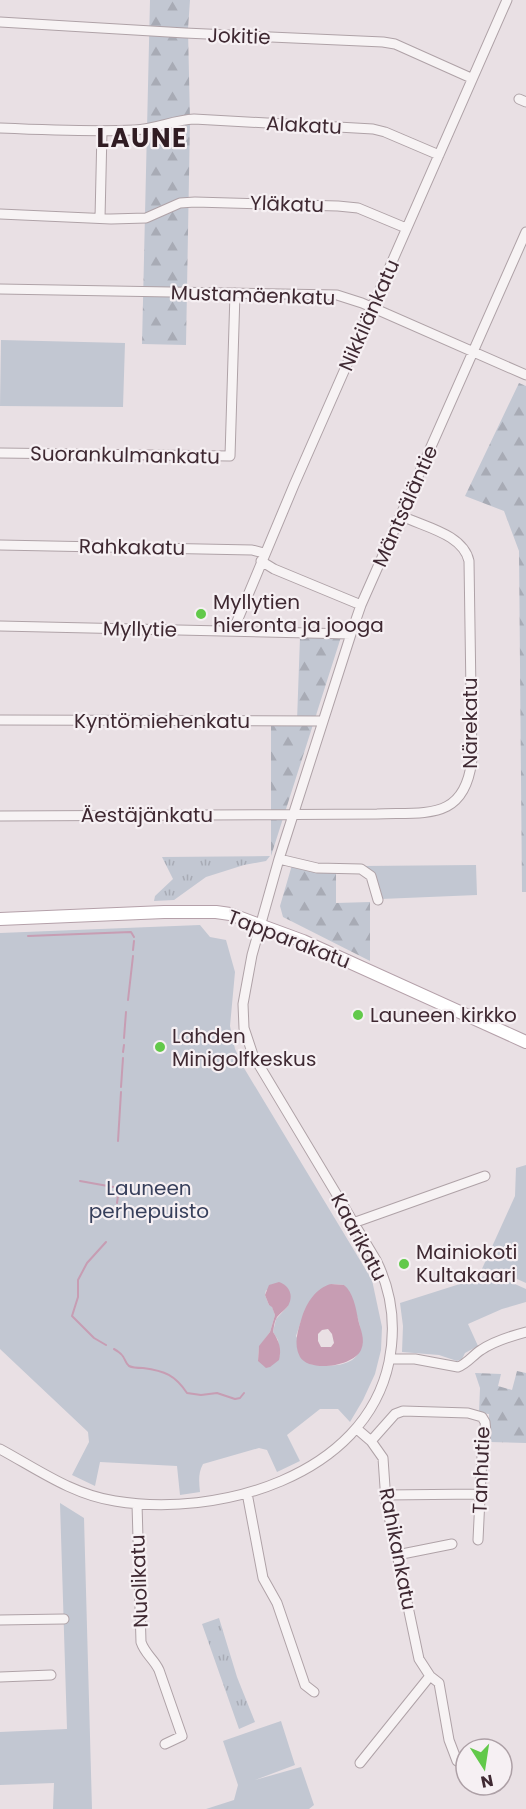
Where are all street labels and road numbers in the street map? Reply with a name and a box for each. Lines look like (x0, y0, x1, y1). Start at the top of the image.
street label: Jokitie (207, 21, 271, 51)
street label: Alakatu (265, 109, 343, 141)
street label: Yläkatu (250, 189, 324, 219)
street label: Nikkilänkatu (332, 255, 406, 375)
street label: Mustamäenkatu (170, 278, 336, 312)
street label: Suorankulmankatu (30, 439, 220, 471)
street label: Mäntsäläntie (366, 441, 444, 571)
street label: Rahkakatu (79, 532, 185, 562)
street label: Myllytie (103, 614, 177, 644)
street label: Närekatu (456, 677, 484, 769)
street label: Kyntömiehenkatu (74, 707, 250, 735)
street label: Äestäjänkatu (81, 801, 213, 829)
street label: Tapparakatu (223, 903, 355, 975)
street label: Kaarikatu (324, 1188, 394, 1286)
street label: Tanhutie (465, 1426, 497, 1514)
street label: Rahikankatu (372, 1486, 424, 1612)
street label: Nuolikatu (123, 1534, 155, 1628)

